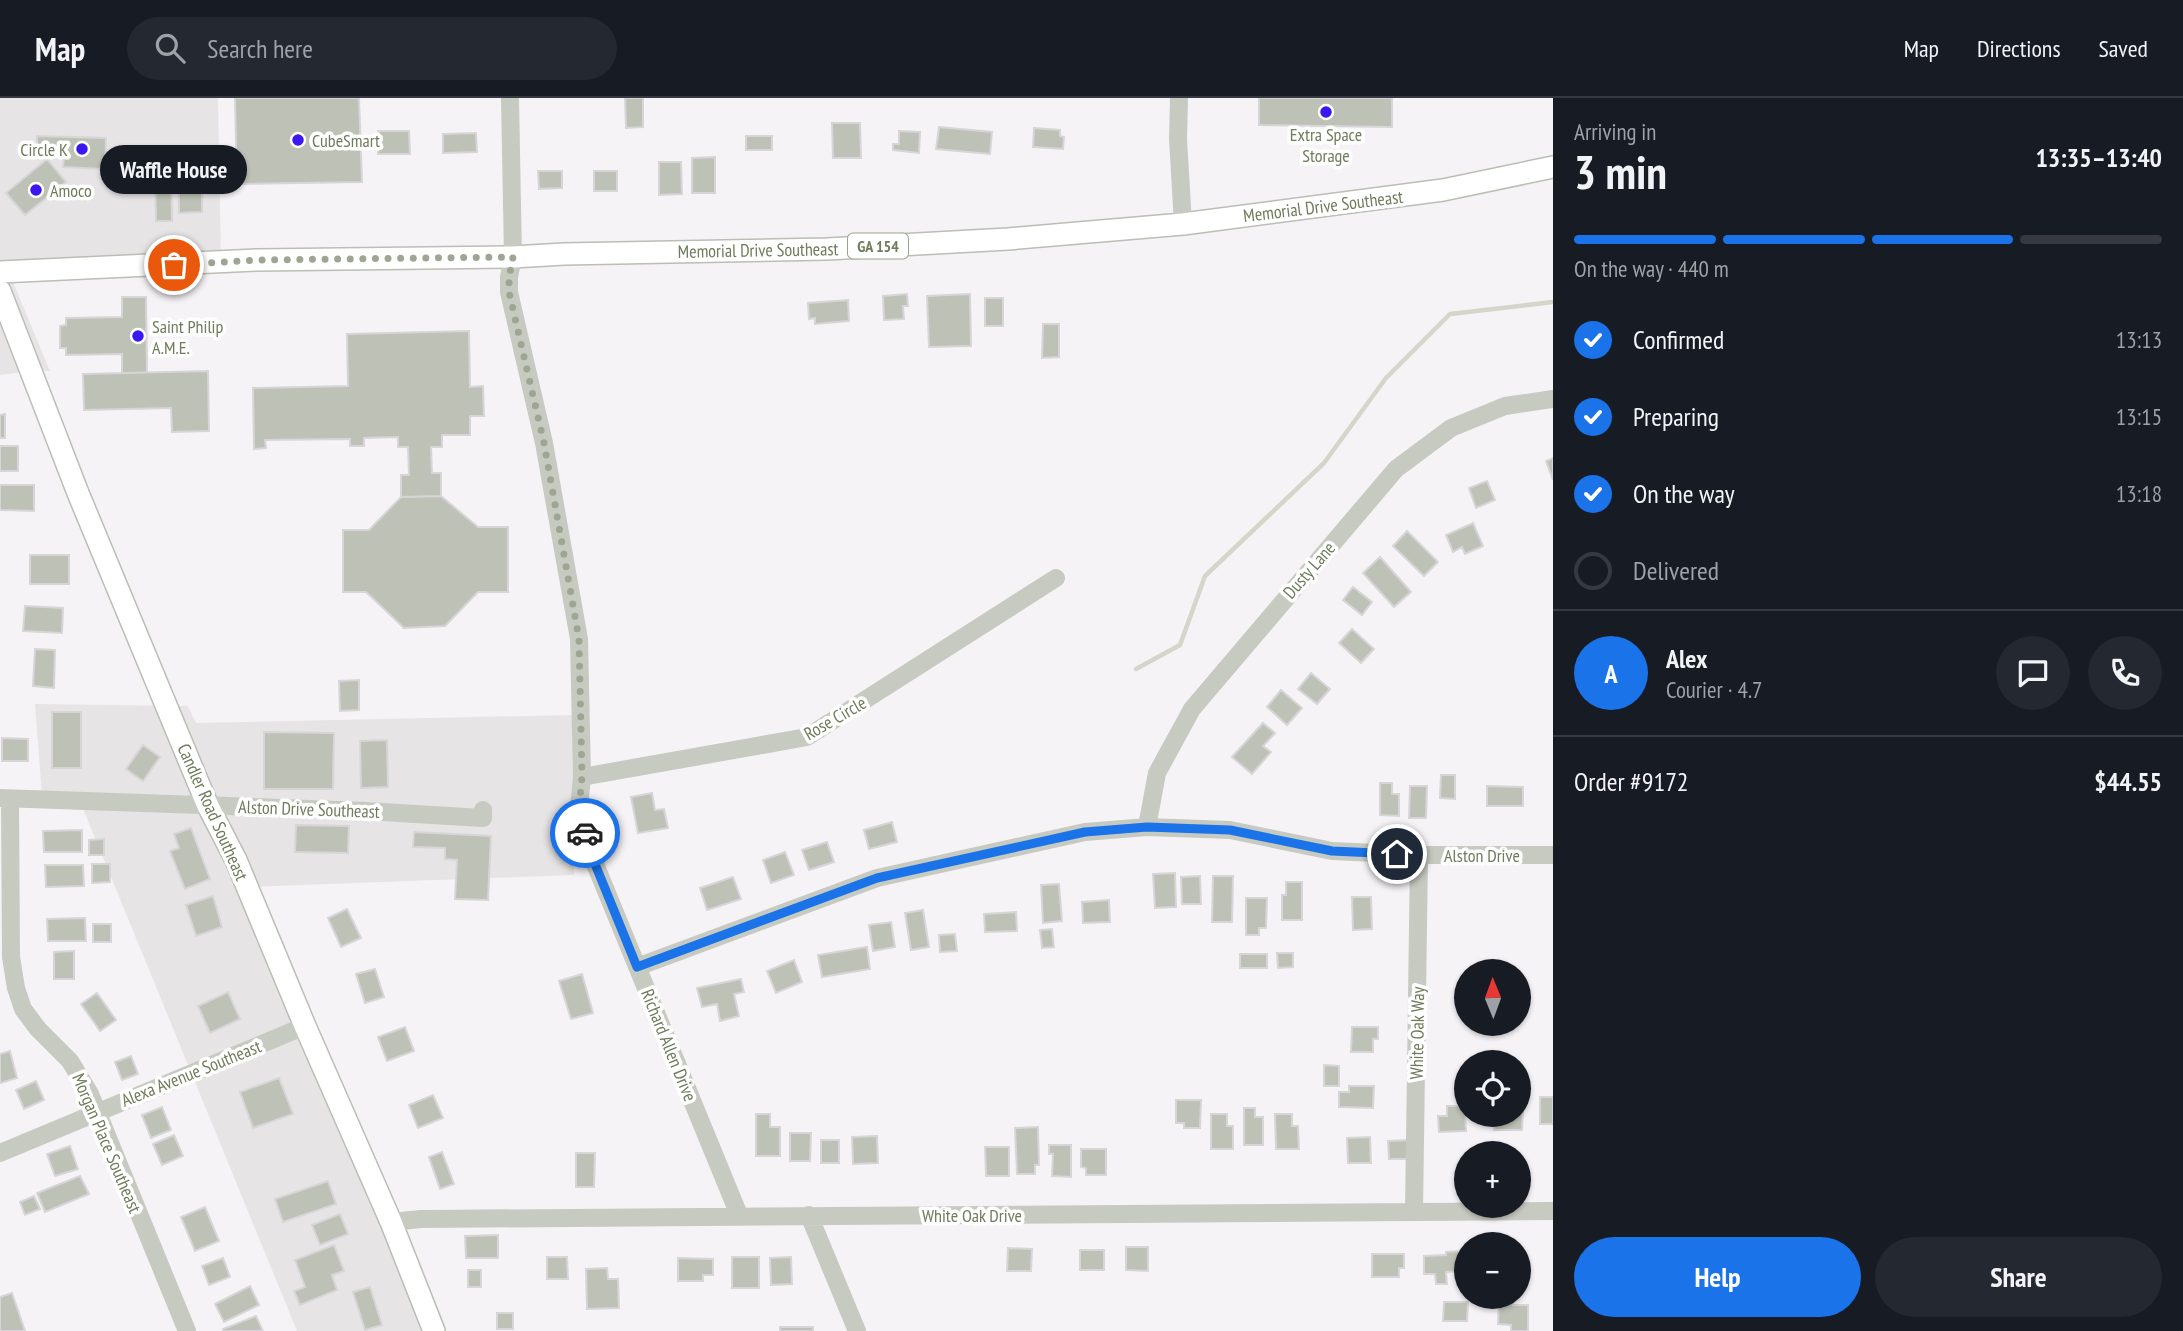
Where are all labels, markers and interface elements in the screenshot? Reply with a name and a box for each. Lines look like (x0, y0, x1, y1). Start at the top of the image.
search box (127, 17, 617, 80)
text: Map (35, 27, 85, 70)
icon: search (151, 29, 189, 67)
text: Search here (207, 32, 313, 65)
text: Map (1904, 33, 1939, 64)
text: Directions (1977, 33, 2061, 64)
text: Saved (2099, 33, 2148, 64)
marker: Extra Space Storage (1318, 104, 1334, 120)
text: Arriving in (1574, 117, 1656, 146)
place label: Extra Space Storage (1290, 123, 1362, 167)
place label: CubeSmart (312, 129, 380, 152)
marker: CubeSmart (290, 132, 306, 148)
place label: Circle K (20, 138, 68, 161)
marker: Circle K (74, 141, 90, 157)
text: 13:35–13:40 (2035, 141, 2162, 174)
text: 3 min (1574, 142, 1667, 202)
callout: Waffle House (100, 146, 248, 195)
text: Waffle House (120, 155, 227, 184)
place label: Amoco (50, 179, 92, 202)
marker: Amoco (28, 182, 44, 198)
street label: Memorial Drive Southeast (1242, 185, 1404, 227)
road number: GA 154 (848, 234, 908, 258)
pin (144, 235, 204, 295)
street label: Memorial Drive Southeast (677, 237, 839, 263)
icon: bag (155, 246, 193, 284)
text: On the way · 440 m (1574, 254, 1729, 283)
place label: Saint Philip A.M.E. (152, 315, 224, 359)
icon: check (1574, 321, 1612, 359)
text: Confirmed (1633, 323, 1724, 356)
text: 13:13 (2116, 325, 2162, 354)
marker: Saint Philip A.M.E. (130, 328, 146, 344)
icon: check (1574, 398, 1612, 436)
text: Preparing (1633, 400, 1719, 433)
text: 13:15 (2116, 402, 2162, 431)
icon: check (1574, 475, 1612, 513)
text: On the way (1633, 477, 1735, 510)
text: 13:18 (2116, 479, 2162, 508)
street label: Dusty Lane (1278, 537, 1340, 603)
text: Delivered (1633, 554, 1719, 587)
button: chat (1996, 636, 2070, 710)
button: phone (2088, 636, 2162, 710)
text: Alex (1666, 642, 1707, 675)
text: A (1604, 657, 1618, 690)
text: Courier · 4.7 (1666, 675, 1762, 704)
street label: Rose Circle (800, 691, 870, 745)
street label: Candler Road Southeast (172, 740, 254, 884)
text: Order #9172 (1574, 765, 1689, 798)
text: $44.55 (2094, 765, 2162, 798)
street label: Alston Drive Southeast (238, 795, 380, 823)
courier (550, 798, 620, 868)
icon: car (566, 814, 604, 852)
pin (1367, 824, 1427, 884)
icon: home (1378, 835, 1416, 873)
street label: Alston Drive (1444, 844, 1520, 867)
north arrow (1454, 959, 1531, 1036)
map controls (1454, 959, 1531, 1309)
street label: Richard Allen Drive (636, 986, 702, 1104)
street label: White Oak Way (1405, 986, 1429, 1079)
street label: Alexa Avenue Southeast (118, 1034, 264, 1112)
button: locate (1454, 1050, 1531, 1127)
street label: Morgan Place Southeast (67, 1070, 147, 1216)
button: + (1454, 1141, 1531, 1218)
street label: White Oak Drive (922, 1204, 1022, 1227)
button: − (1454, 1232, 1531, 1309)
button: Help (1574, 1237, 1861, 1317)
button: Share (1875, 1237, 2162, 1317)

